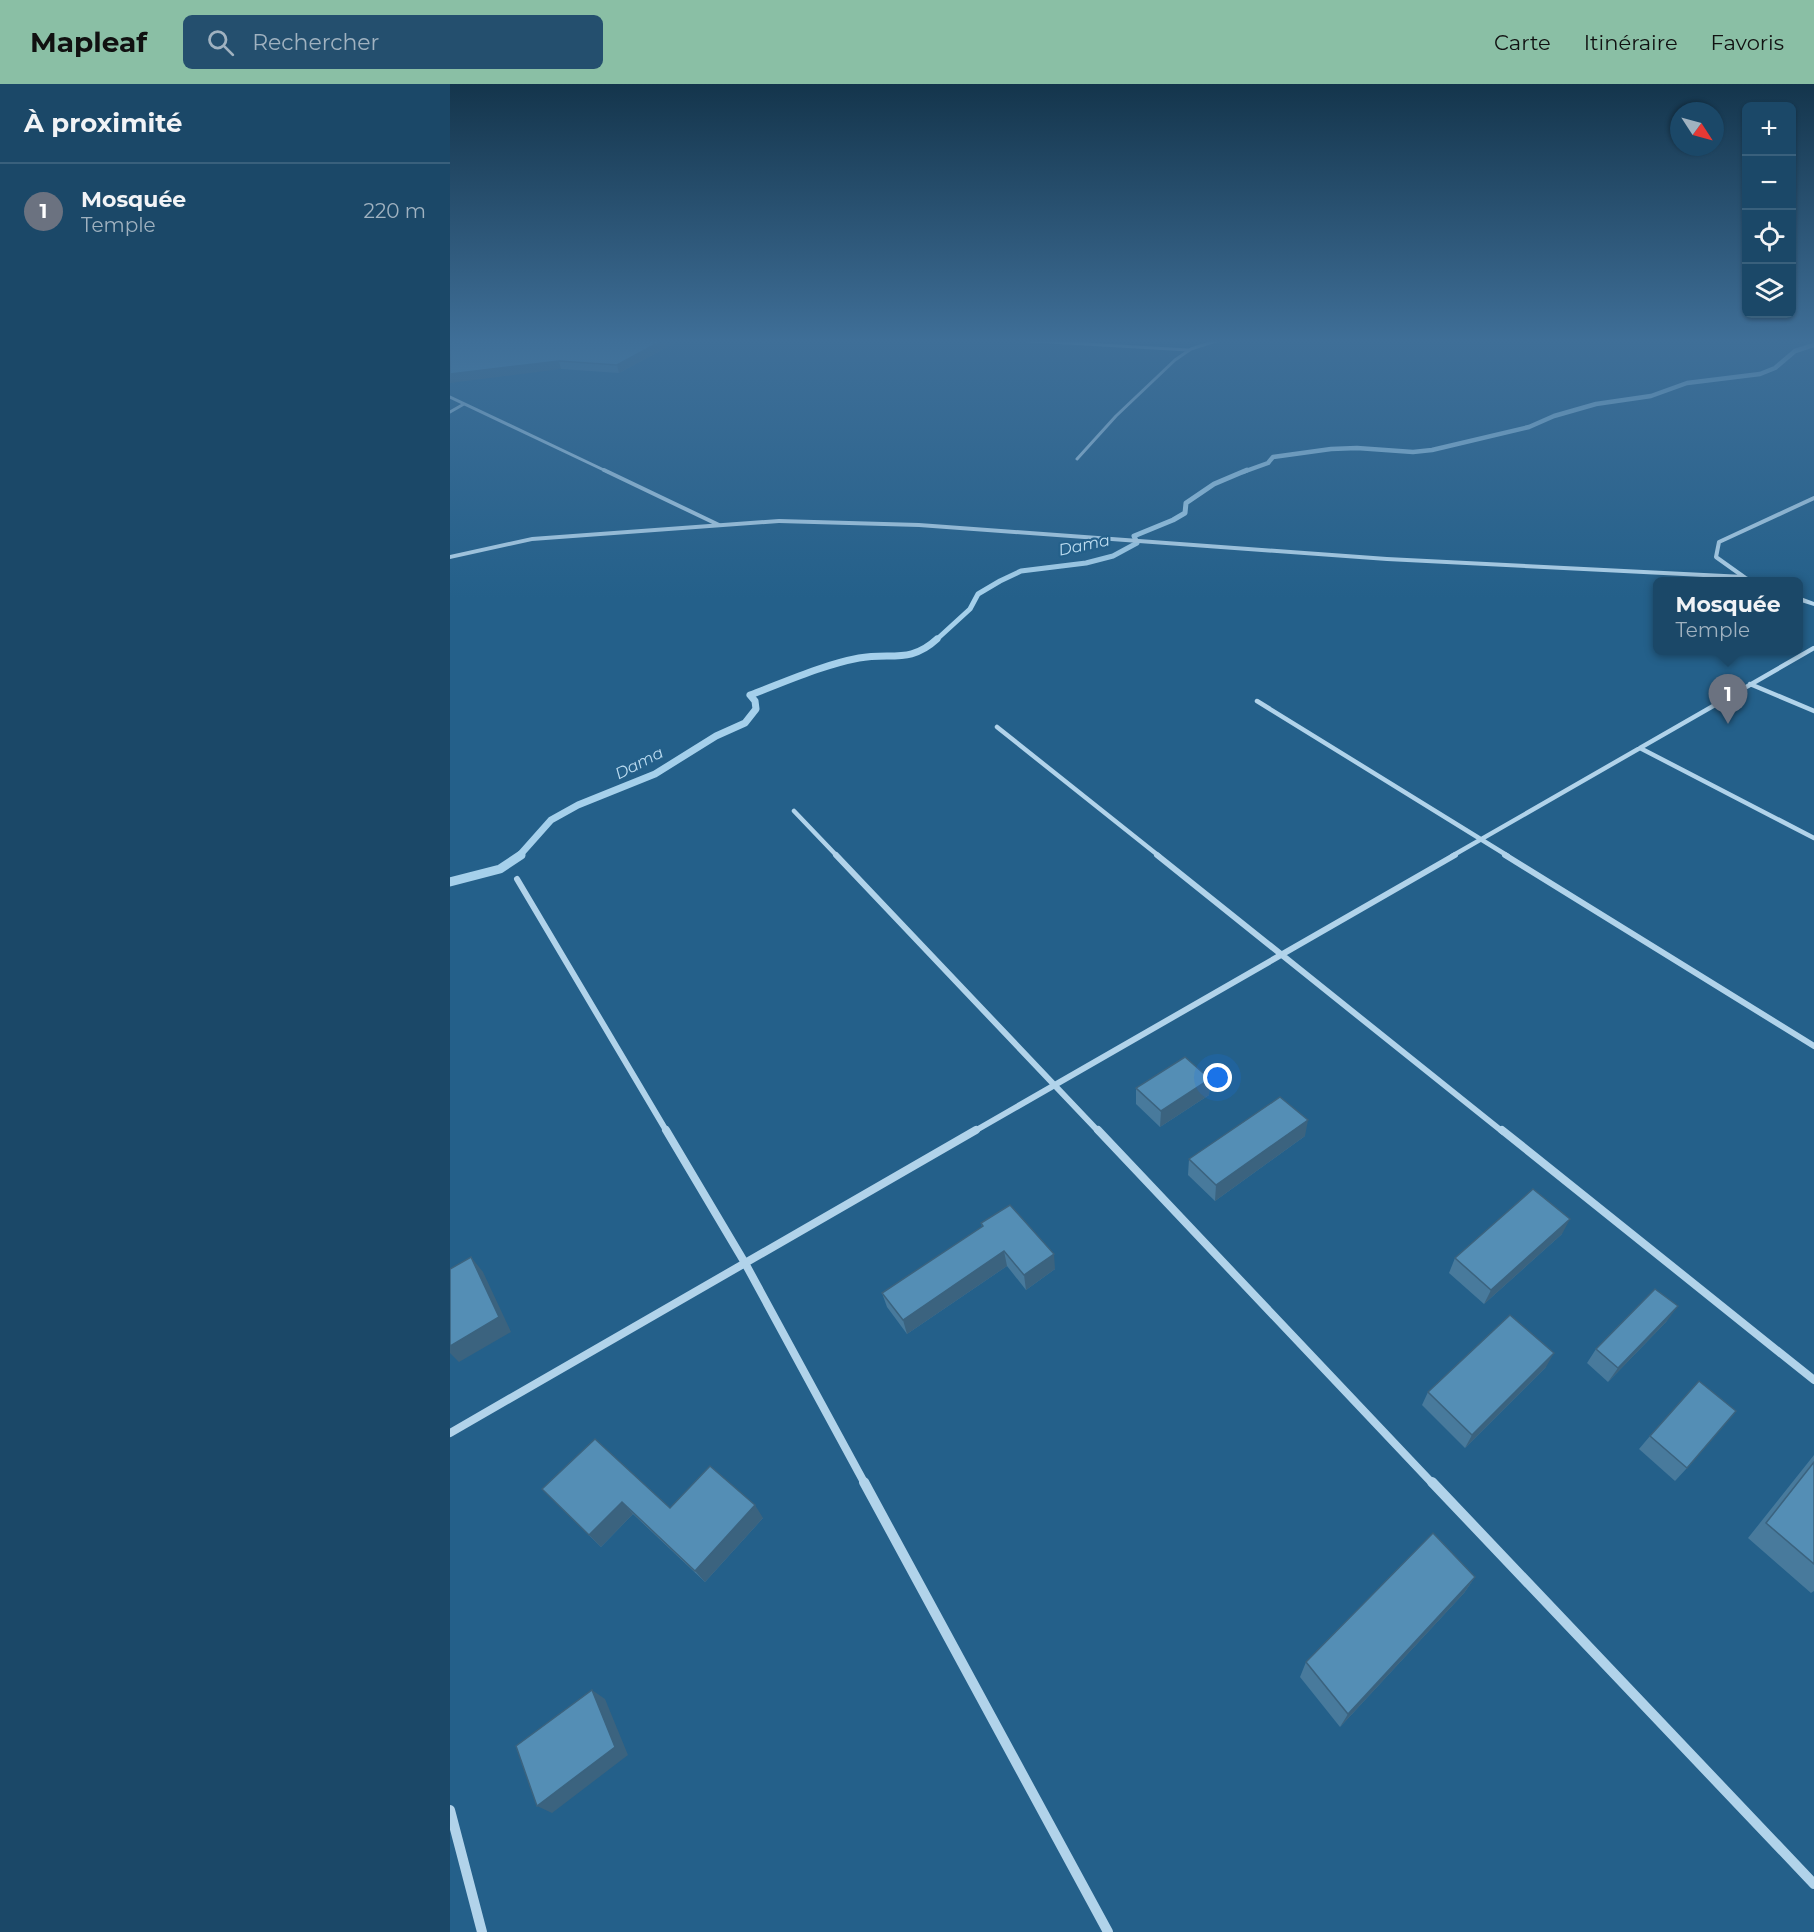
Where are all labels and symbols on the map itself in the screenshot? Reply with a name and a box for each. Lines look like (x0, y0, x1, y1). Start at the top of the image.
north arrow (1670, 102, 1724, 156)
water label: Dama (1057, 530, 1111, 560)
pin: 1 (1708, 674, 1748, 724)
water label: Dama (612, 743, 667, 783)
your location (1203, 1063, 1232, 1092)

